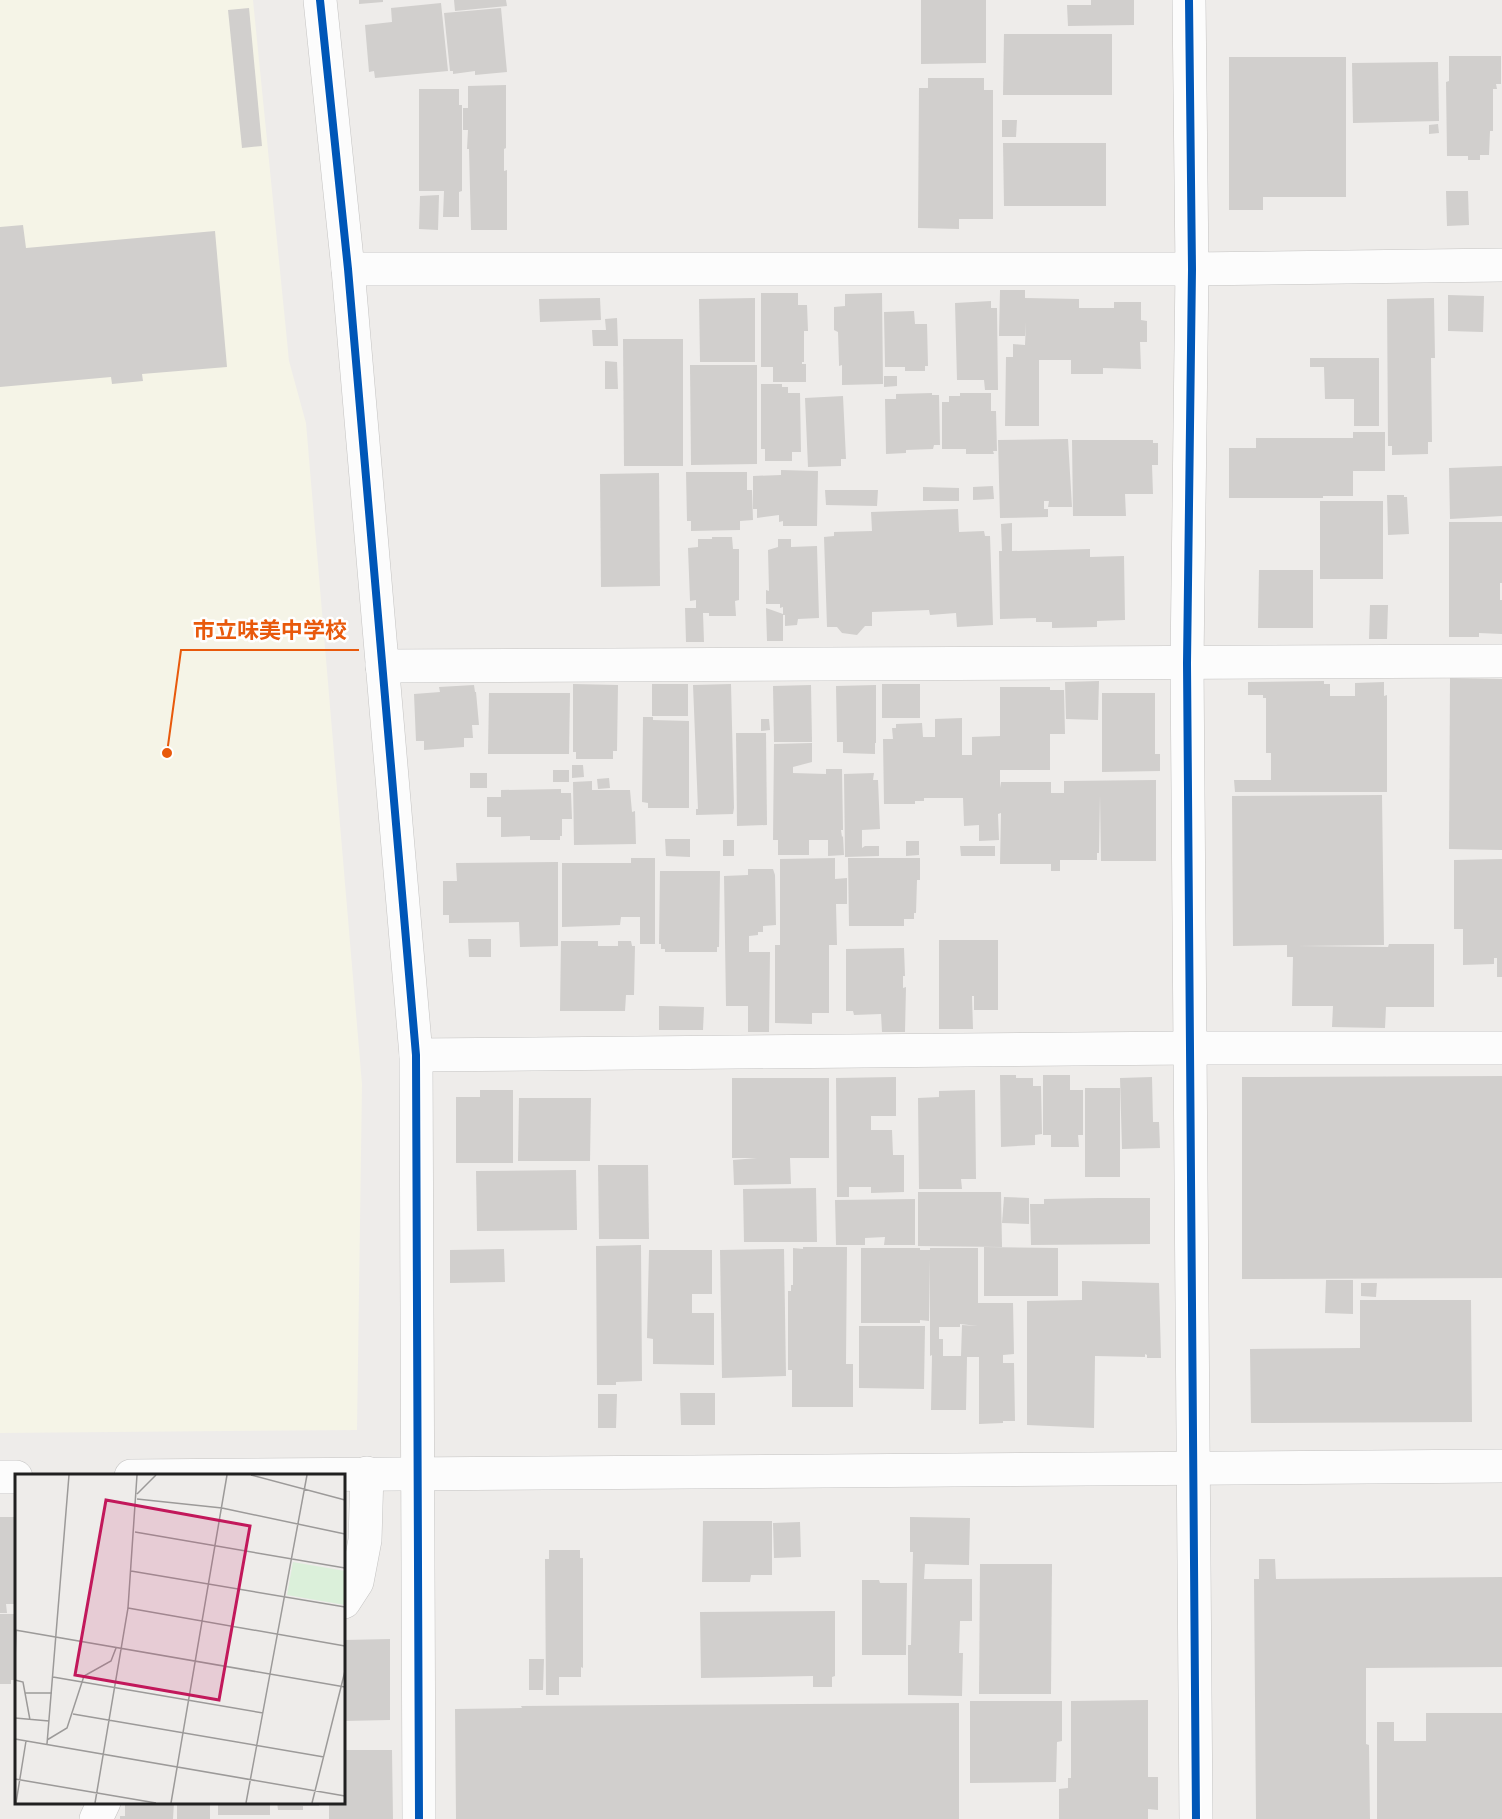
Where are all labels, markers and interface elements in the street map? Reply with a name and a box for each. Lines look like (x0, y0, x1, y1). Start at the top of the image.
callout: 市立味美中学校 (181, 610, 359, 650)
text: 市立味美中学校 (193, 618, 347, 643)
inset map (15, 1474, 345, 1804)

